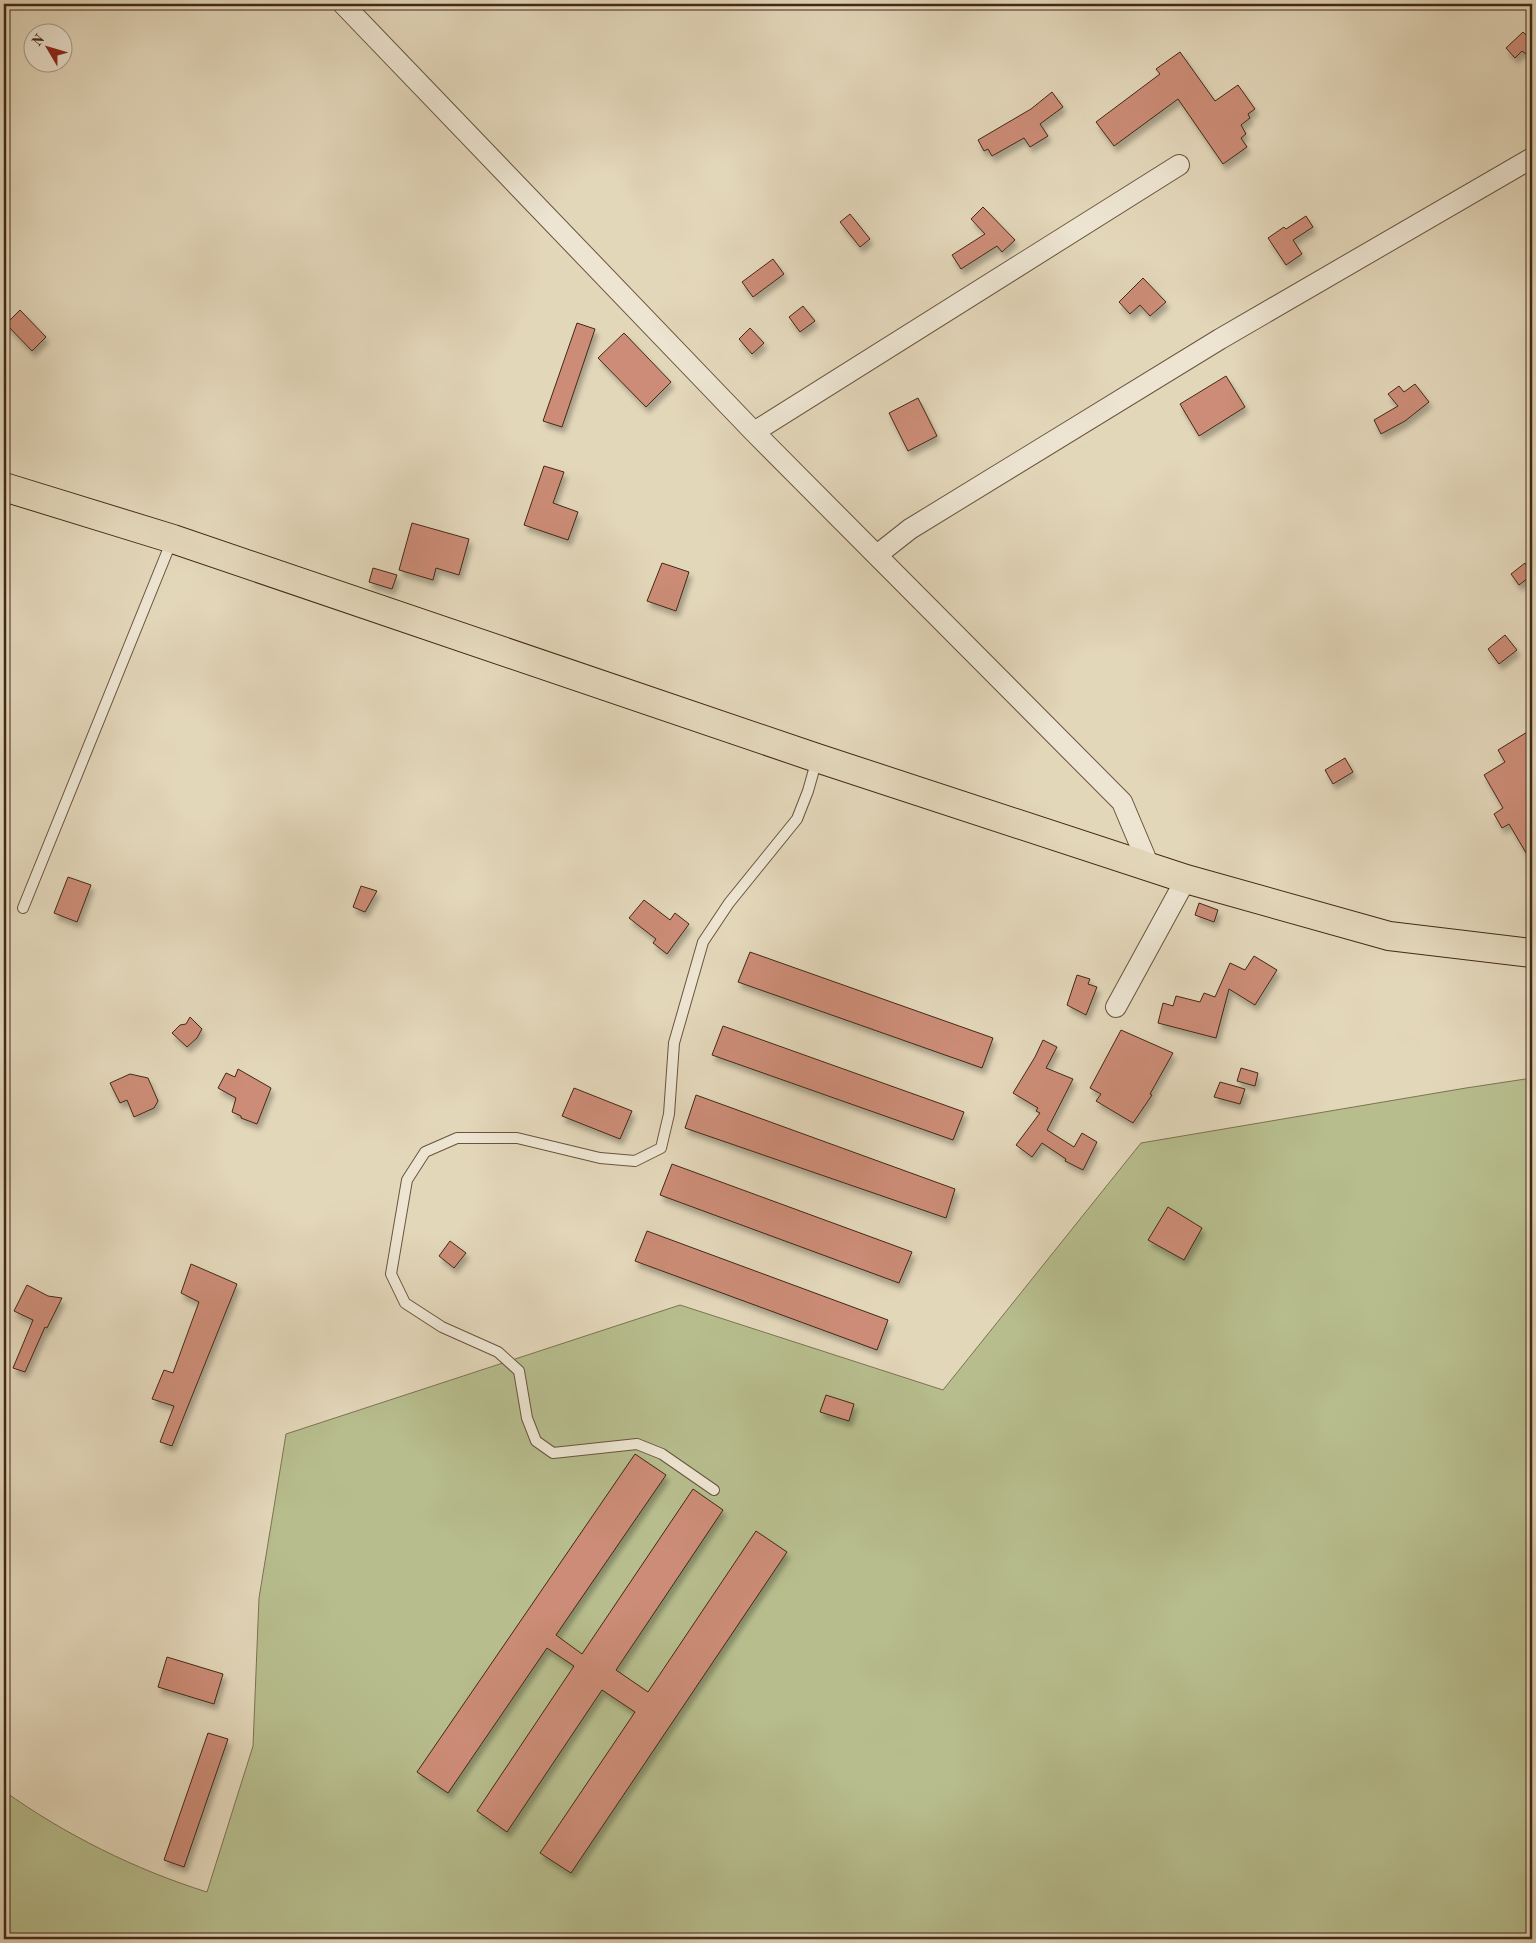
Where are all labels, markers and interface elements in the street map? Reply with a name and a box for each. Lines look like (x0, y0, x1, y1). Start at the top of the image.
north arrow (22, 22, 72, 72)
text: N (30, 32, 48, 49)

